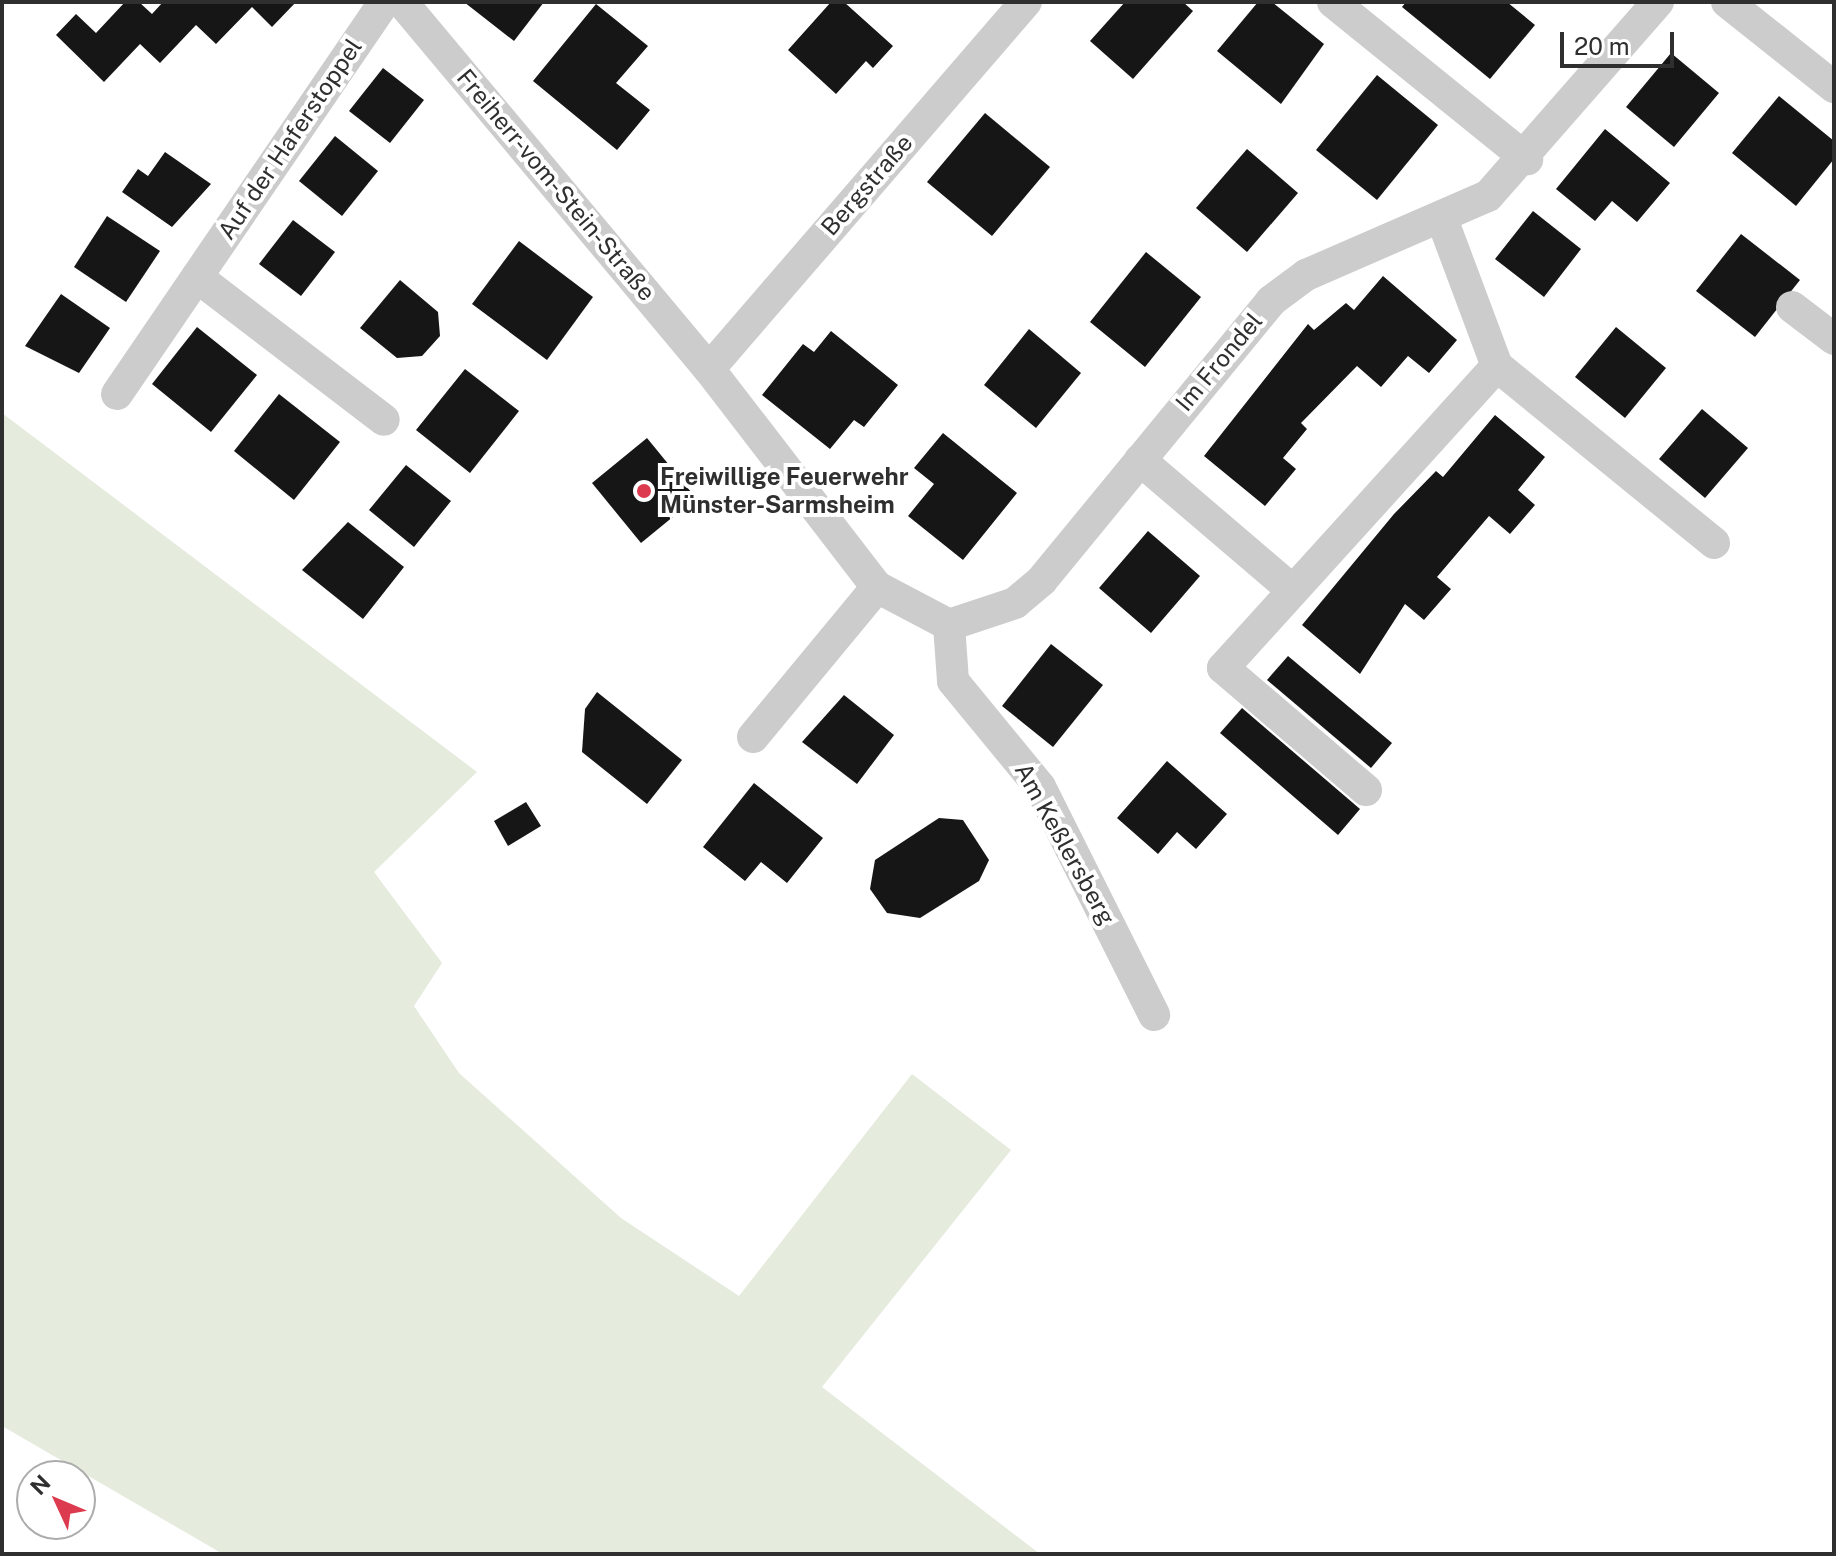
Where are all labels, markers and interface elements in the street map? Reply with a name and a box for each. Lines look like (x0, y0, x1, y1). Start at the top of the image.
scale bar (1564, 16, 1678, 66)
text: 20 m (1574, 32, 1630, 60)
street label: Auf der Haferstoppel (212, 33, 368, 245)
street label: Freiherr-vom-Stein-Straße (451, 63, 661, 307)
street label: Bergstraße (815, 129, 919, 241)
street label: Im Frondel (1170, 307, 1268, 417)
place label: Freiwillige Feuerwehr Münster-Sarmsheim (660, 463, 909, 519)
marker: Freiwillige Feuerwehr Münster-Sarmsheim (635, 482, 653, 500)
street label: Am Keßlersberg (1009, 758, 1121, 930)
north arrow (16, 1460, 96, 1540)
text: N (25, 1469, 56, 1500)

